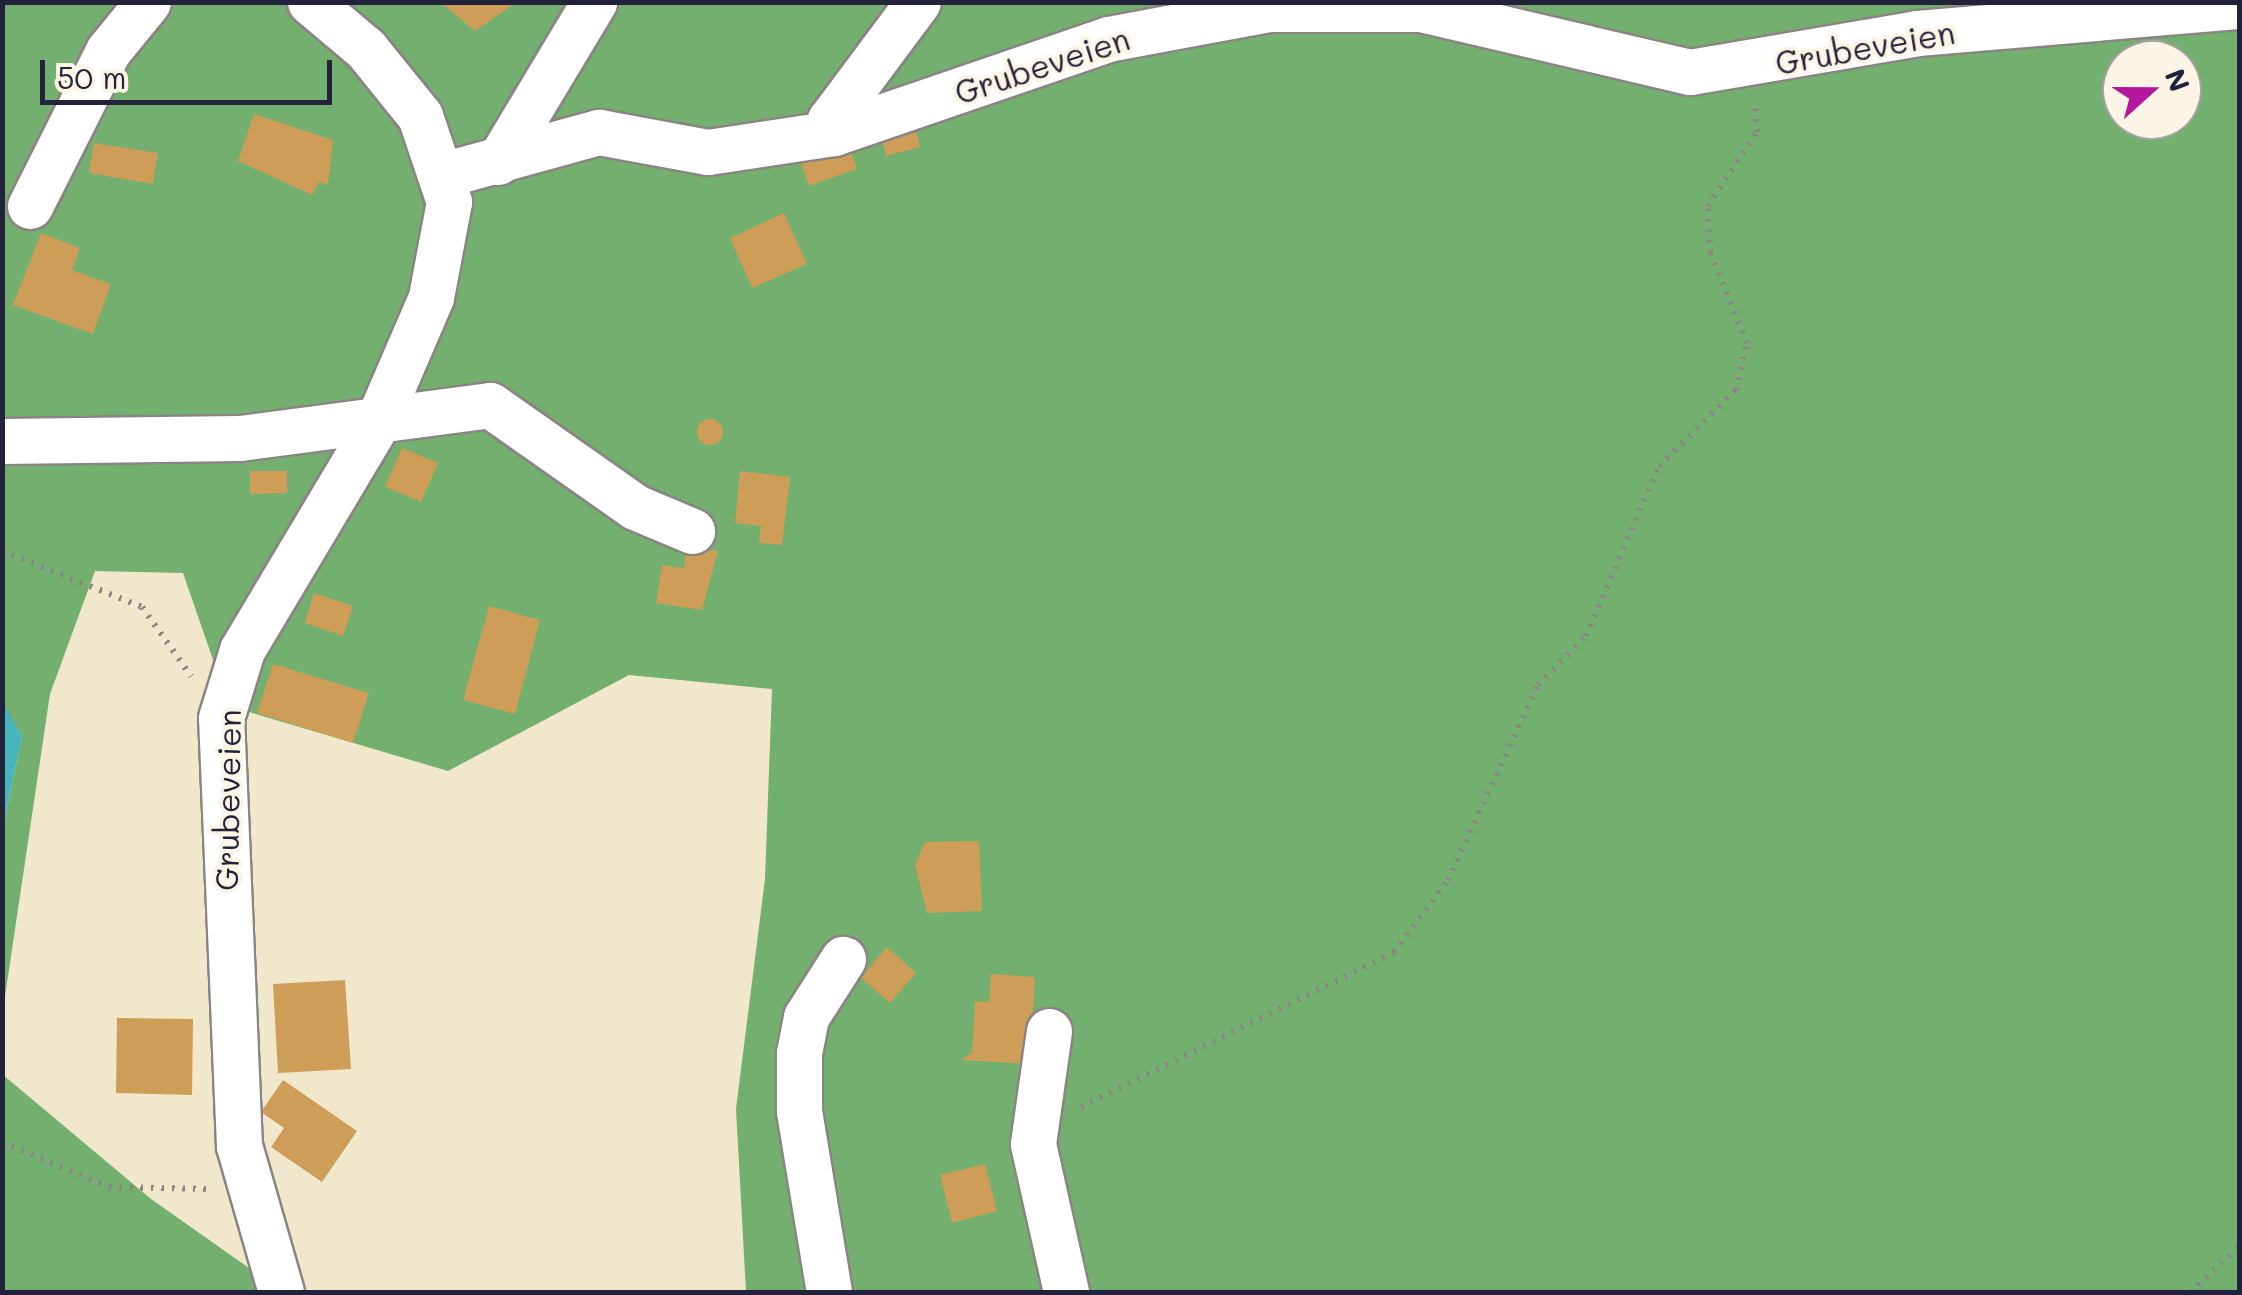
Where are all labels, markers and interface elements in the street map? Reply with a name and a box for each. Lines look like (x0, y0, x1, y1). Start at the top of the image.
street label: Grubeveien (1772, 12, 1958, 82)
street label: Grubeveien (950, 19, 1134, 111)
scale bar (45, 40, 338, 102)
north arrow (2102, 40, 2202, 140)
text: 50 m (57, 57, 127, 97)
text: N (2158, 64, 2199, 96)
street label: Grubeveien (206, 709, 248, 891)

